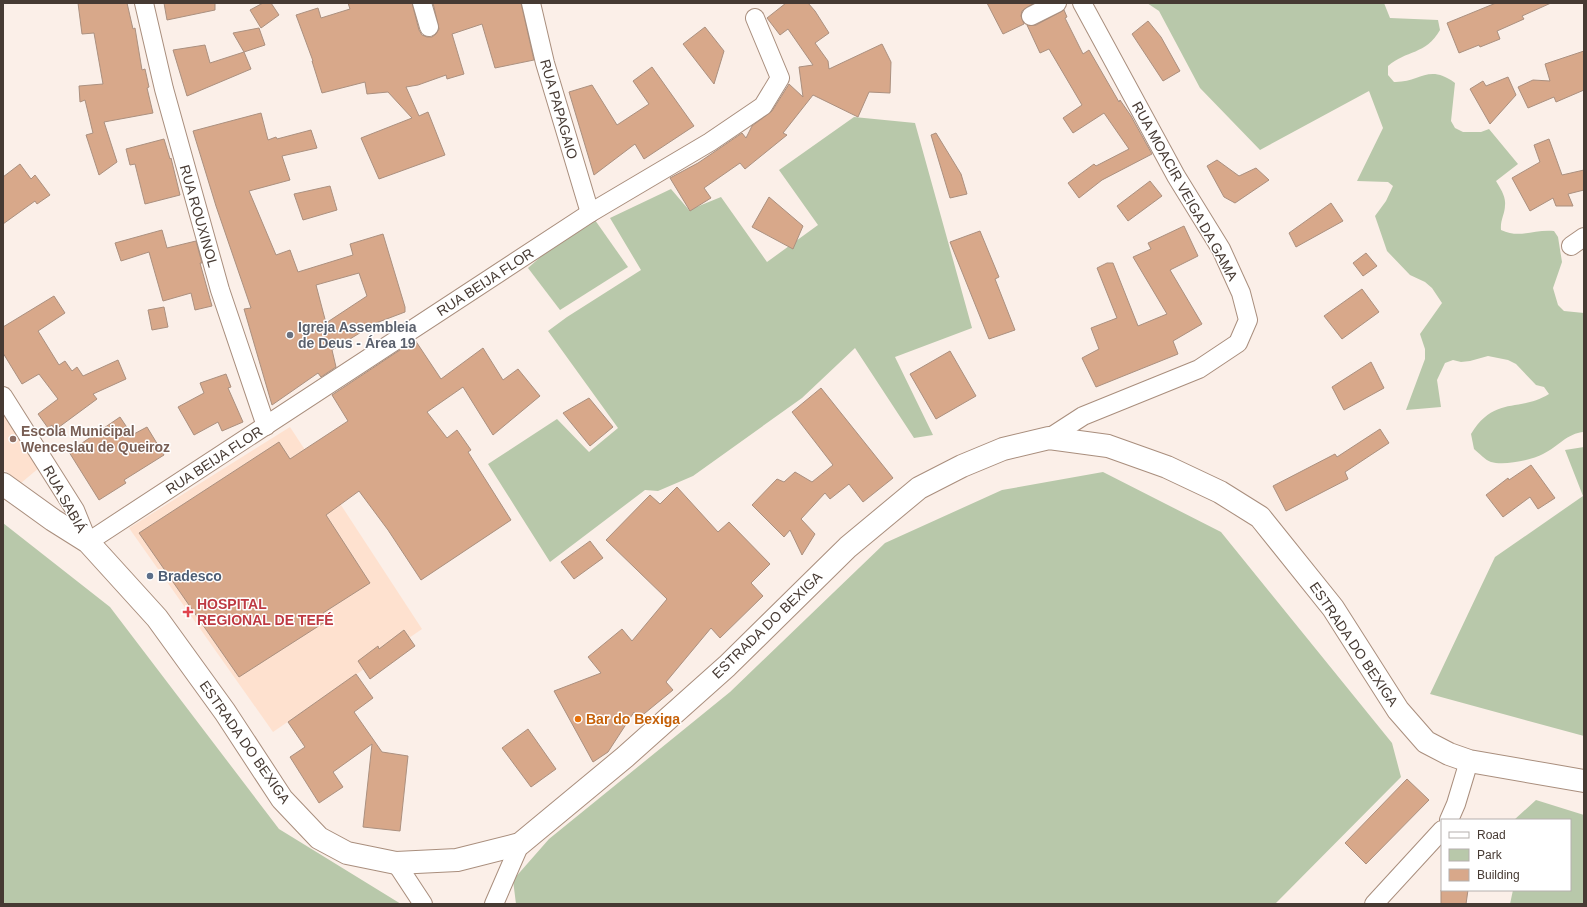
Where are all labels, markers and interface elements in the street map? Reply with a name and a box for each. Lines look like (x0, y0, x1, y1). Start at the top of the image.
street label: RUA PAPAGAIO (537, 57, 581, 161)
street label: RUA MOACIR VEIGA DA GAMA (1129, 99, 1241, 284)
street label: RUA ROUXINOL (177, 163, 221, 269)
street label: RUA BEIJA FLOR (434, 245, 536, 319)
place label: Igreja Assembleia de Deus - Área 19 (298, 319, 417, 351)
marker: Igreja Assembleia de Deus - Área 19 (285, 330, 295, 340)
place label: Escola Municipal Wenceslau de Queiroz (21, 423, 170, 455)
street label: RUA BEIJA FLOR (163, 423, 265, 497)
marker: Escola Municipal Wenceslau de Queiroz (8, 434, 18, 444)
street label: RUA SABIÁ (40, 463, 90, 536)
place label: Bradesco (158, 568, 222, 584)
street label: ESTRADA DO BEXIGA (709, 568, 826, 682)
marker: Bradesco (145, 571, 155, 581)
street label: ESTRADA DO BEXIGA (1306, 579, 1402, 710)
place label: HOSPITAL REGIONAL DE TEFÉ (197, 596, 334, 628)
marker: HOSPITAL REGIONAL DE TEFÉ (182, 606, 194, 618)
street label: ESTRADA DO BEXIGA (196, 678, 294, 807)
place label: Bar do Bexiga (586, 711, 680, 727)
marker: Bar do Bexiga (573, 714, 583, 724)
legend (1441, 819, 1571, 891)
text: Road (1477, 828, 1506, 842)
text: Park (1477, 848, 1503, 862)
text: Building (1477, 868, 1520, 882)

